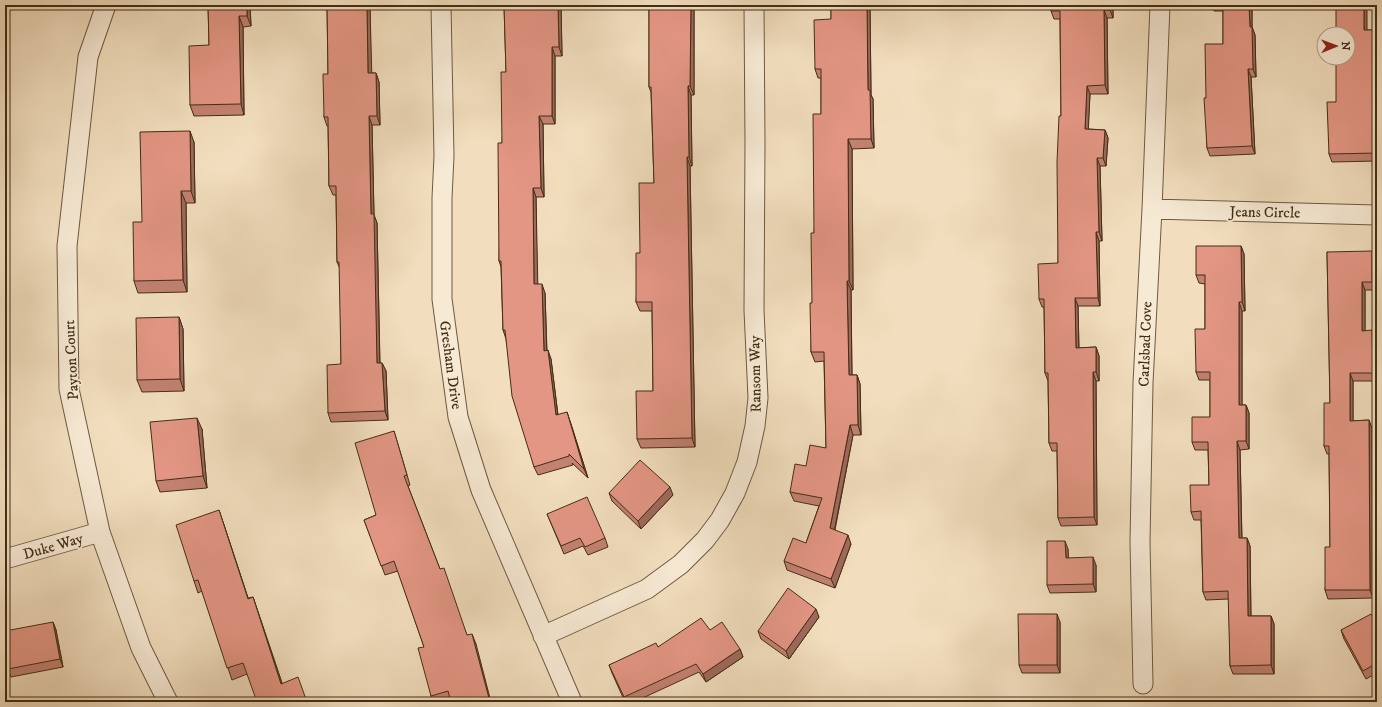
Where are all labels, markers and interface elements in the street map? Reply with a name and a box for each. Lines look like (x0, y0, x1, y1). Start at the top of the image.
north arrow (1316, 26, 1356, 66)
text: N (1338, 41, 1352, 50)
street label: Jeans Circle (1227, 202, 1301, 223)
street label: Carlsbad Cove (1135, 301, 1156, 387)
street label: Payton Court (60, 319, 83, 401)
street label: Gresham Drive (435, 319, 466, 411)
street label: Ransom Way (745, 334, 766, 413)
street label: Duke Way (21, 529, 86, 564)

